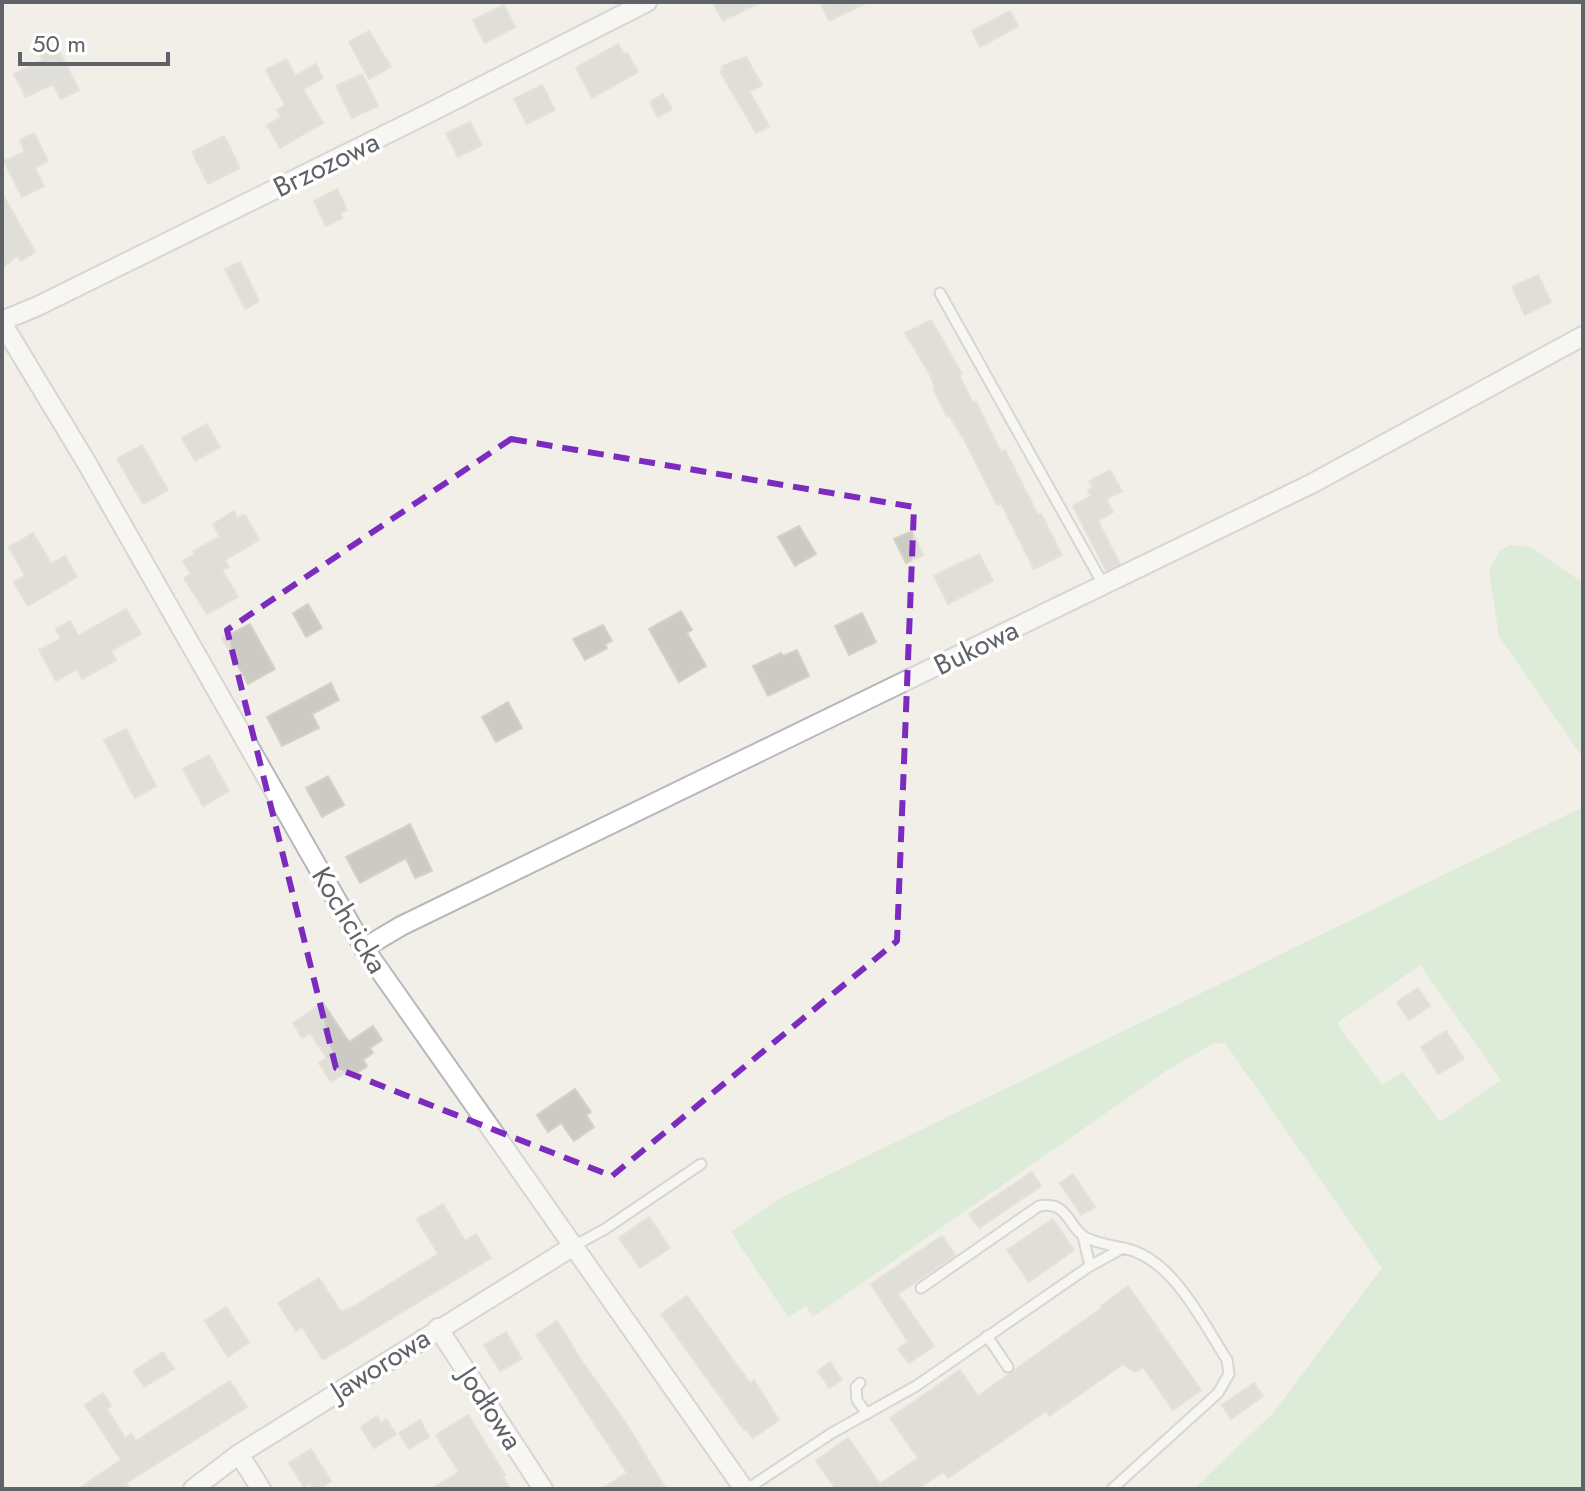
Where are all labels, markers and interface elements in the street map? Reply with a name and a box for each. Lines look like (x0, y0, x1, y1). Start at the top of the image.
scale bar (20, 16, 168, 66)
text: 50 m (32, 26, 86, 61)
street label: Brzozowa (266, 121, 386, 208)
street label: Bukowa (927, 609, 1025, 686)
street label: Kochcicka (302, 859, 398, 981)
street label: Jaworowa (319, 1318, 438, 1413)
street label: Jodłowa (446, 1355, 533, 1458)

